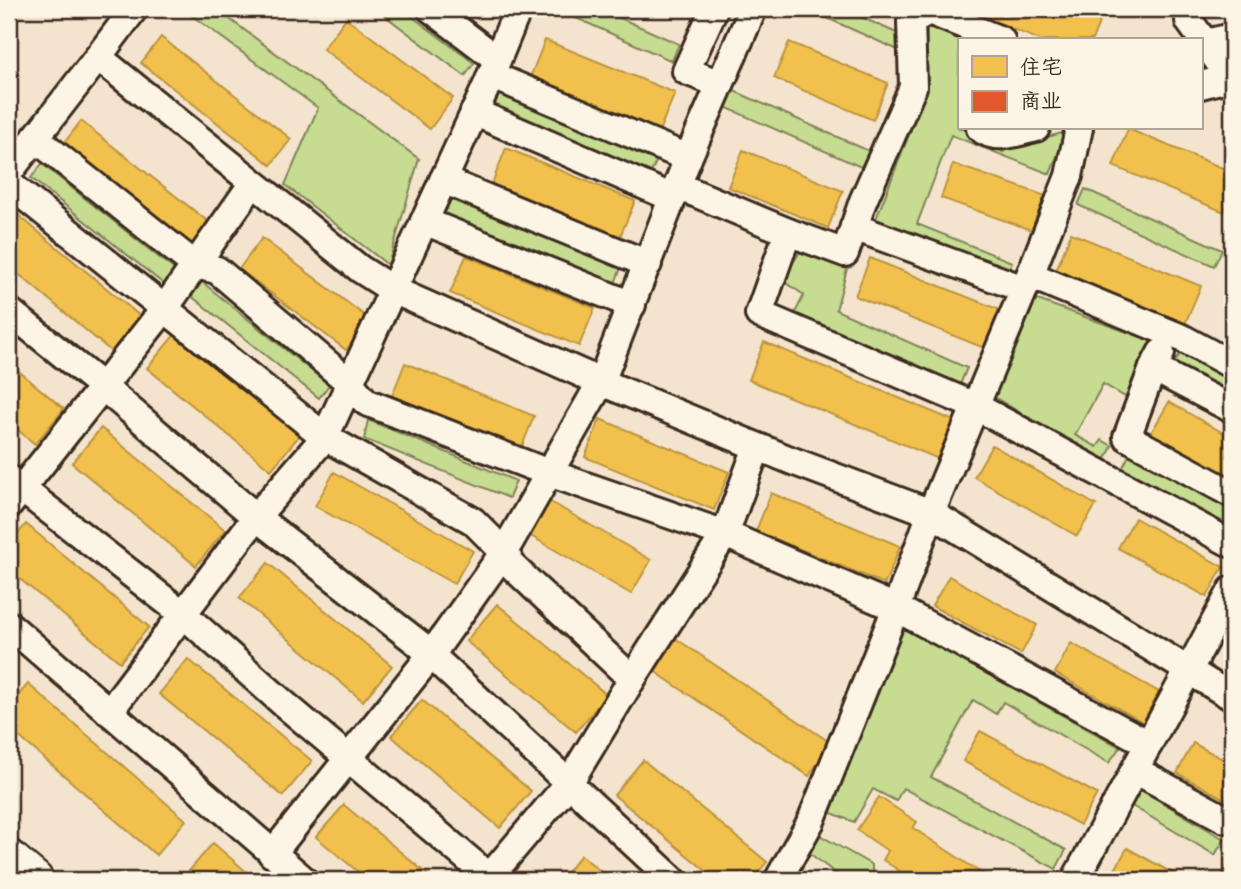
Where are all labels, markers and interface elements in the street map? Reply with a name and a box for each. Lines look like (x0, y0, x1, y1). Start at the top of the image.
legend (958, 38, 1202, 130)
text: 住宅 (1020, 49, 1062, 81)
text: 商业 (1020, 83, 1062, 115)

